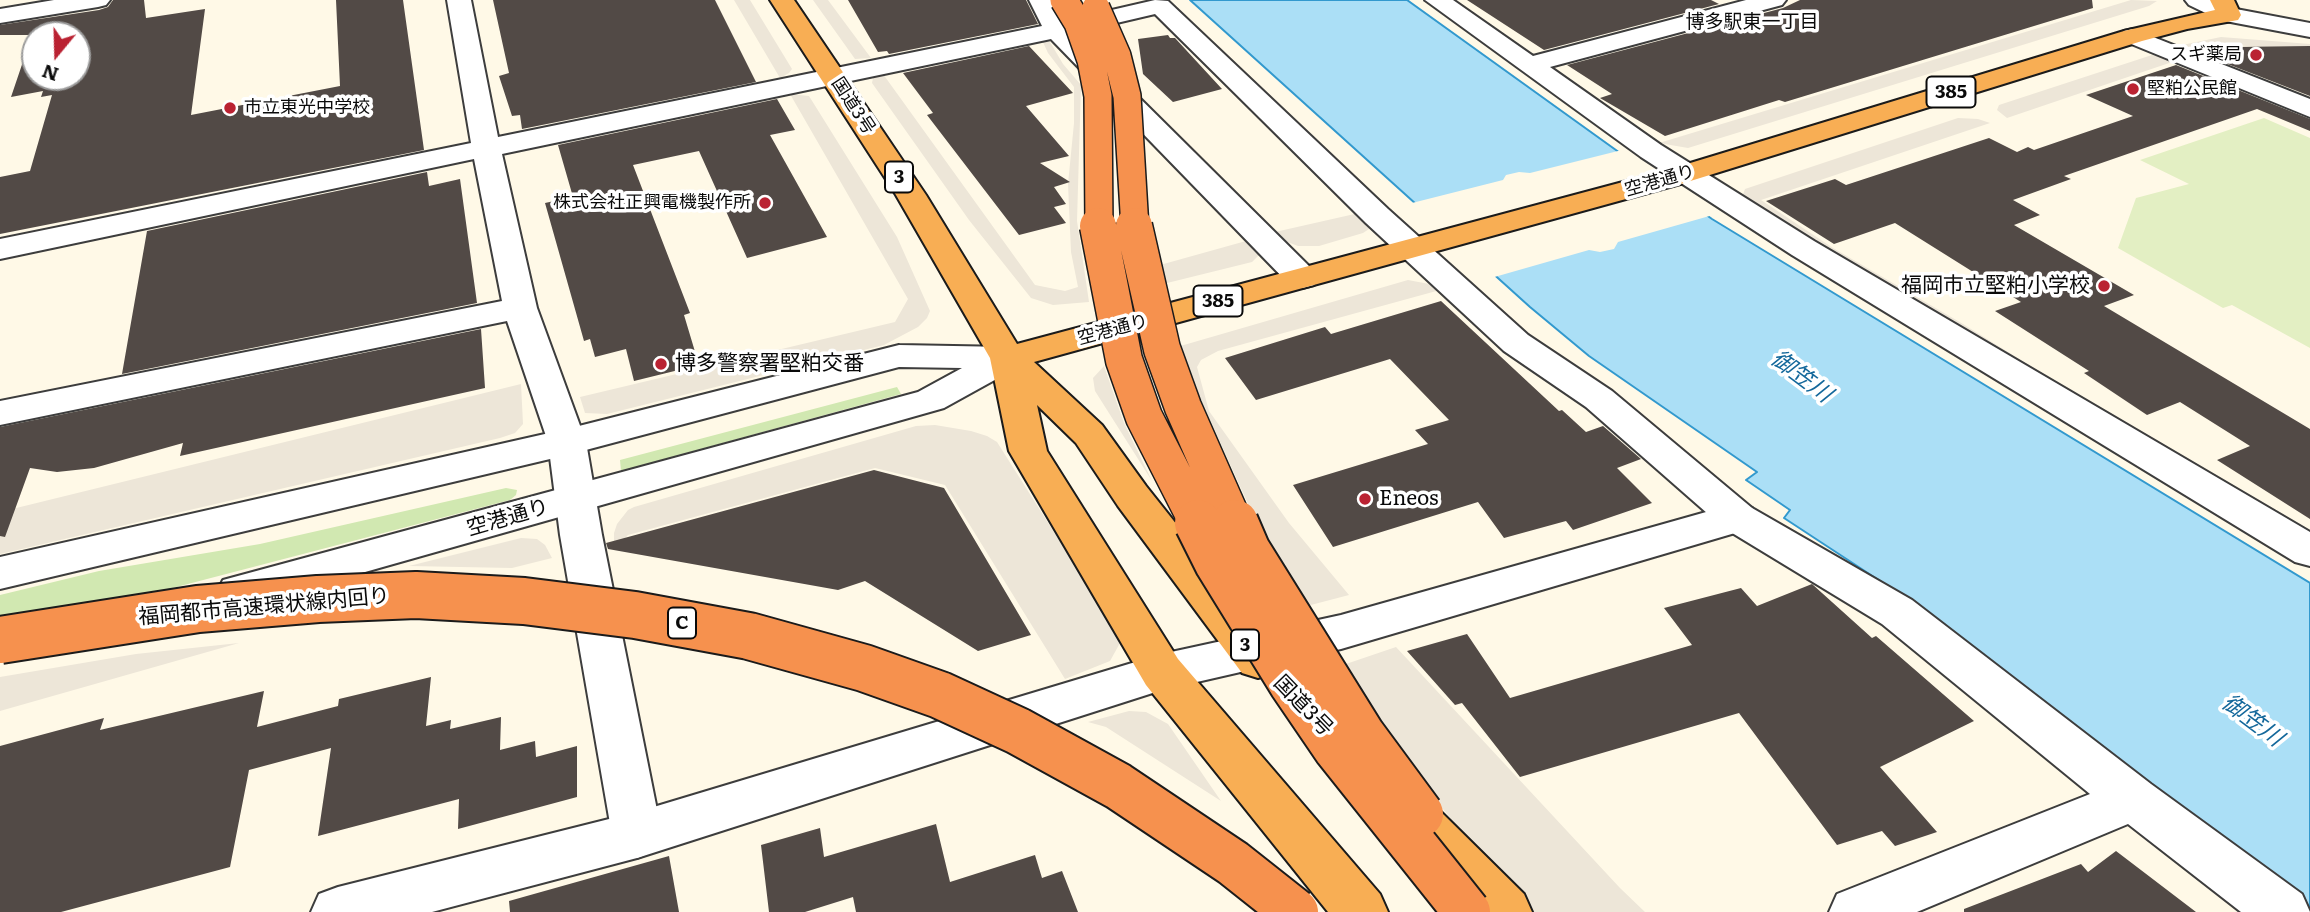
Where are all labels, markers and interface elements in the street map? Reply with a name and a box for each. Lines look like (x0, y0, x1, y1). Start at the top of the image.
district label: 博多駅東一丁目 (1686, 11, 1818, 33)
north arrow (21, 21, 91, 91)
place label: スギ薬局 (2170, 44, 2242, 66)
marker: スギ薬局 (2248, 47, 2264, 63)
text: N (38, 58, 62, 90)
street label: 国道3号 (827, 73, 879, 139)
road number: 385 (1926, 76, 1976, 108)
place label: 堅粕公民館 (2147, 78, 2237, 100)
marker: 堅粕公民館 (2125, 81, 2141, 97)
place label: 市立東光中学校 (244, 97, 370, 119)
marker: 市立東光中学校 (222, 100, 238, 116)
street label: 空港通り (1622, 161, 1698, 201)
road number: 3 (885, 162, 913, 192)
place label: 株式会社正興電機製作所 (553, 192, 751, 214)
marker: 株式会社正興電機製作所 (757, 195, 773, 211)
place label: 福岡市立堅粕小学校 (1901, 273, 2090, 299)
marker: 福岡市立堅粕小学校 (2096, 278, 2112, 294)
road number: 385 (1194, 286, 1242, 316)
street label: 空港通り (1075, 310, 1151, 350)
water label: 御笠川 (1765, 345, 1837, 409)
place label: 博多警察署堅粕交番 (675, 351, 864, 377)
marker: 博多警察署堅粕交番 (653, 356, 669, 372)
place label: Eneos (1379, 486, 1439, 512)
marker: Eneos (1357, 491, 1373, 507)
street label: 空港通り (464, 494, 552, 542)
street label: 福岡都市高速環状線内回り (137, 583, 391, 631)
road number: C (668, 608, 696, 638)
road number: 3 (1231, 630, 1259, 660)
street label: 国道3号 (1268, 670, 1338, 742)
water label: 御笠川 (2216, 689, 2288, 753)

